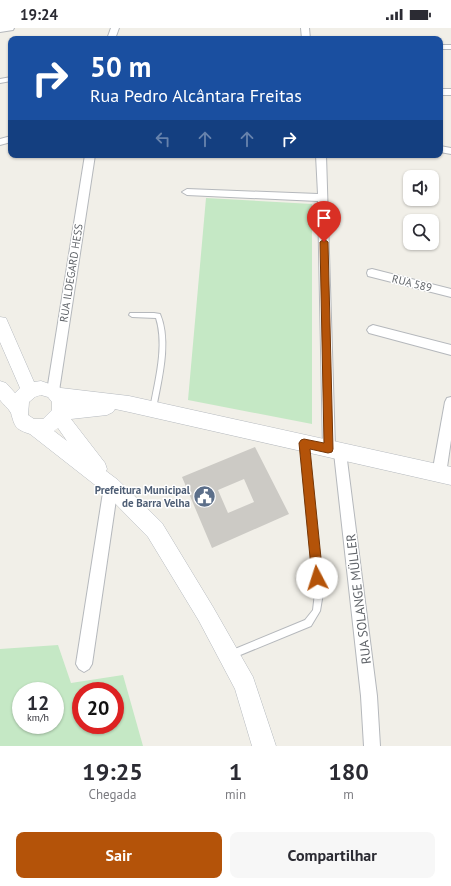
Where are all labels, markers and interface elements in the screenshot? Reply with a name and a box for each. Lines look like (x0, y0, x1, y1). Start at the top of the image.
text: 19:24 (20, 5, 58, 24)
text: 50 m (90, 48, 151, 85)
icon: right (24, 52, 76, 104)
text: Rua Pedro Alcântara Freitas (90, 84, 302, 107)
icon: left (152, 128, 174, 150)
icon: ahead (194, 128, 216, 150)
icon: ahead (236, 128, 258, 150)
icon: right (278, 128, 300, 150)
map controls (403, 170, 439, 250)
button: sound (403, 170, 439, 206)
pin (307, 201, 341, 242)
icon: arrive (313, 207, 335, 229)
button: search (403, 214, 439, 250)
street label: RUA ILDEGARD HESS (56, 223, 86, 323)
street label: RUA 589 (391, 271, 433, 295)
place label: Prefeitura Municipal de Barra Velha (95, 483, 191, 510)
public building icon: Prefeitura Municipal de Barra Velha (192, 483, 218, 509)
street label: RUA SOLANGE MÜLLER (342, 533, 375, 665)
position arrow (296, 557, 338, 599)
speed limit sign: 20 (72, 682, 124, 734)
text: 12 (27, 690, 49, 716)
text: km/h (27, 711, 49, 724)
text: 19:25 (82, 756, 143, 787)
text: 1 (229, 756, 242, 787)
text: 180 (328, 756, 369, 787)
text: Chegada (89, 786, 136, 803)
text: min (225, 786, 246, 803)
text: m (343, 786, 354, 803)
button: Sair (16, 832, 222, 878)
button: Compartilhar (230, 832, 435, 878)

